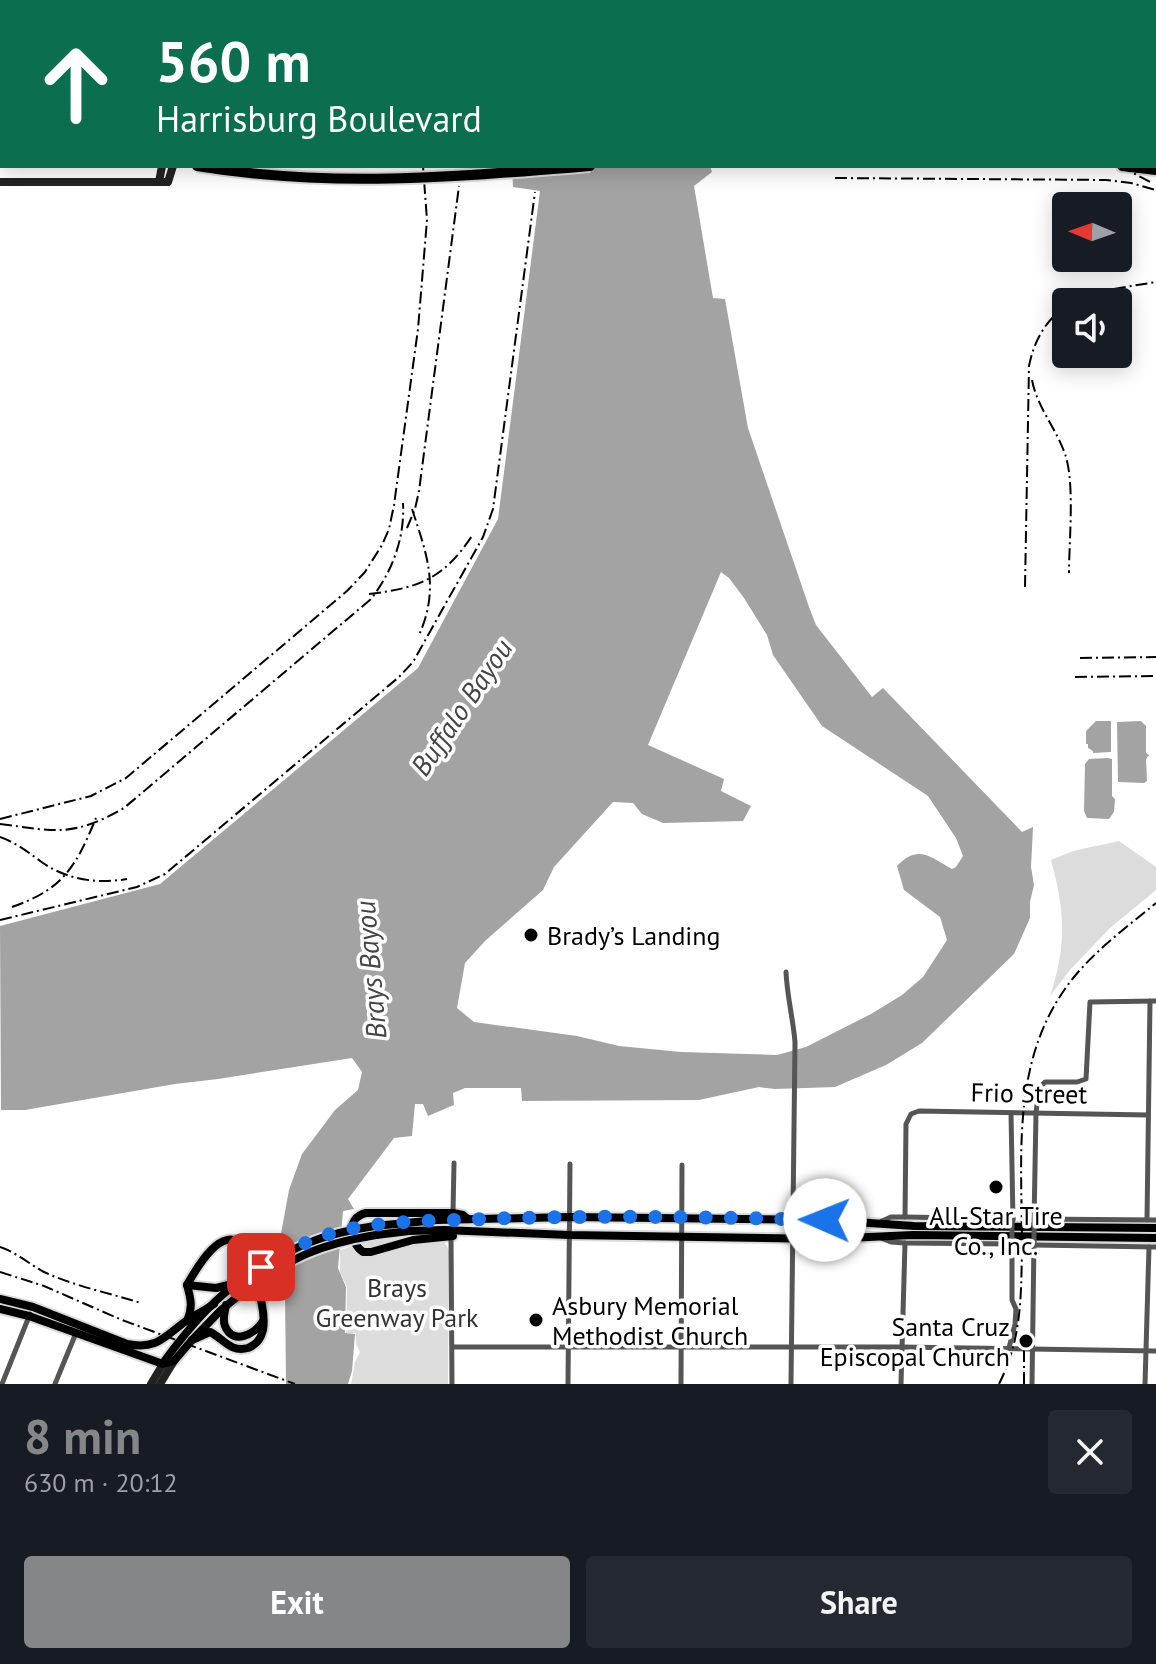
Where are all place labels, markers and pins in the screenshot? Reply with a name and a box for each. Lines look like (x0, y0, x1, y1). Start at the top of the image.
place label: Brady’s Landing (547, 919, 721, 952)
marker: Brady’s Landing (522, 926, 540, 944)
marker: All-Star Tire Co., Inc. (987, 1178, 1005, 1196)
place label: All-Star Tire Co., Inc. (929, 1199, 1063, 1262)
pin (227, 1233, 295, 1301)
place label: Asbury Memorial Methodist Church (552, 1289, 748, 1352)
place label: Santa Cruz Episcopal Church (820, 1310, 1010, 1373)
marker: Asbury Memorial Methodist Church (527, 1311, 545, 1329)
marker: Santa Cruz Episcopal Church (1017, 1332, 1035, 1350)

